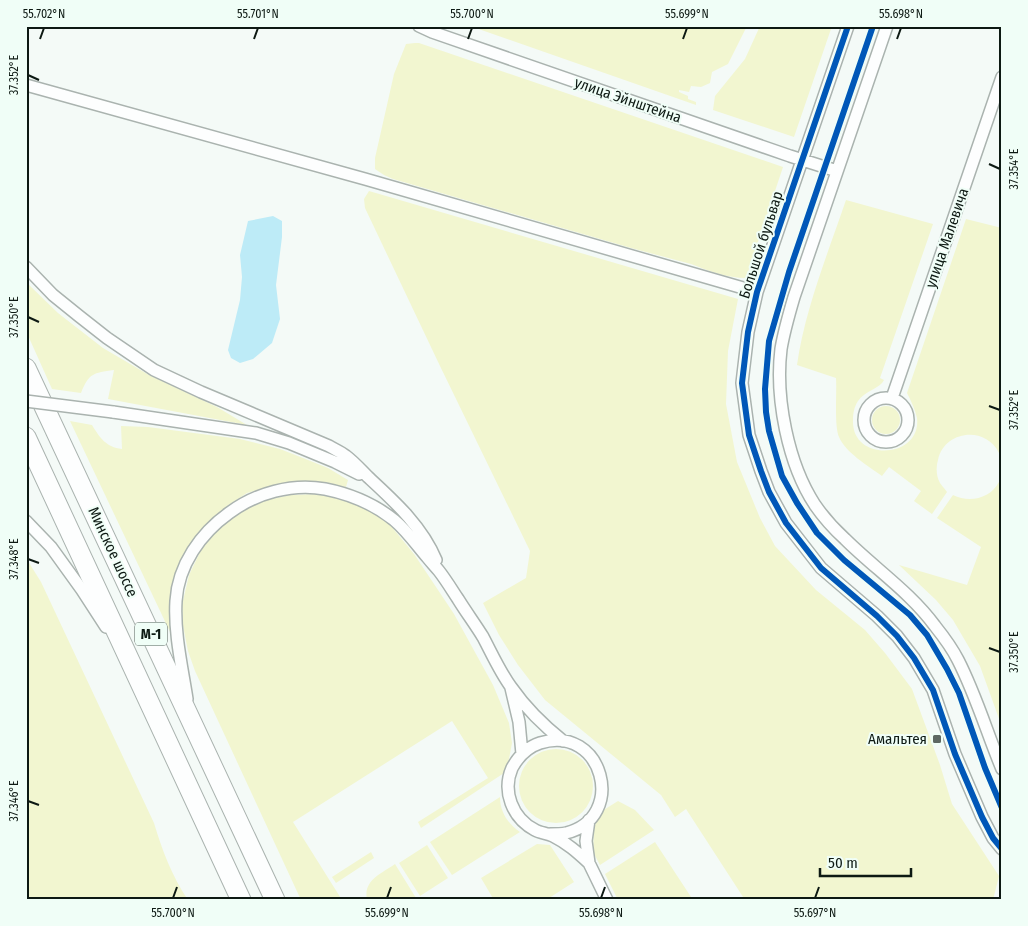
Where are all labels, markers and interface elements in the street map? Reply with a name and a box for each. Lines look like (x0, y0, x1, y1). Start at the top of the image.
text: 55.702°N (23, 7, 65, 21)
text: 55.701°N (237, 7, 279, 21)
text: 55.700°N (450, 7, 494, 21)
text: 55.699°N (665, 7, 709, 21)
text: 55.698°N (879, 7, 923, 21)
text: 37.352°E (7, 55, 21, 95)
street label: улица Эйнштейна (572, 73, 684, 127)
text: 37.354°E (1007, 148, 1021, 189)
street label: улица Малевича (921, 186, 973, 290)
street label: Большой бульвар (735, 189, 787, 301)
text: 37.350°E (7, 296, 21, 338)
text: 37.352°E (1007, 390, 1021, 430)
street label: Минское шоссе (84, 504, 142, 600)
text: 37.348°E (7, 538, 21, 580)
road number: М-1 (135, 622, 167, 646)
text: 37.350°E (1007, 631, 1021, 673)
place label: Амальтея (868, 730, 927, 748)
marker: Амальтея (931, 733, 943, 745)
text: 37.346°E (7, 780, 21, 822)
scale bar (820, 846, 912, 878)
text: 50 m (828, 854, 858, 872)
text: 55.700°N (151, 906, 195, 920)
text: 55.699°N (365, 906, 409, 920)
text: 55.698°N (579, 906, 623, 920)
text: 55.697°N (794, 906, 836, 920)

